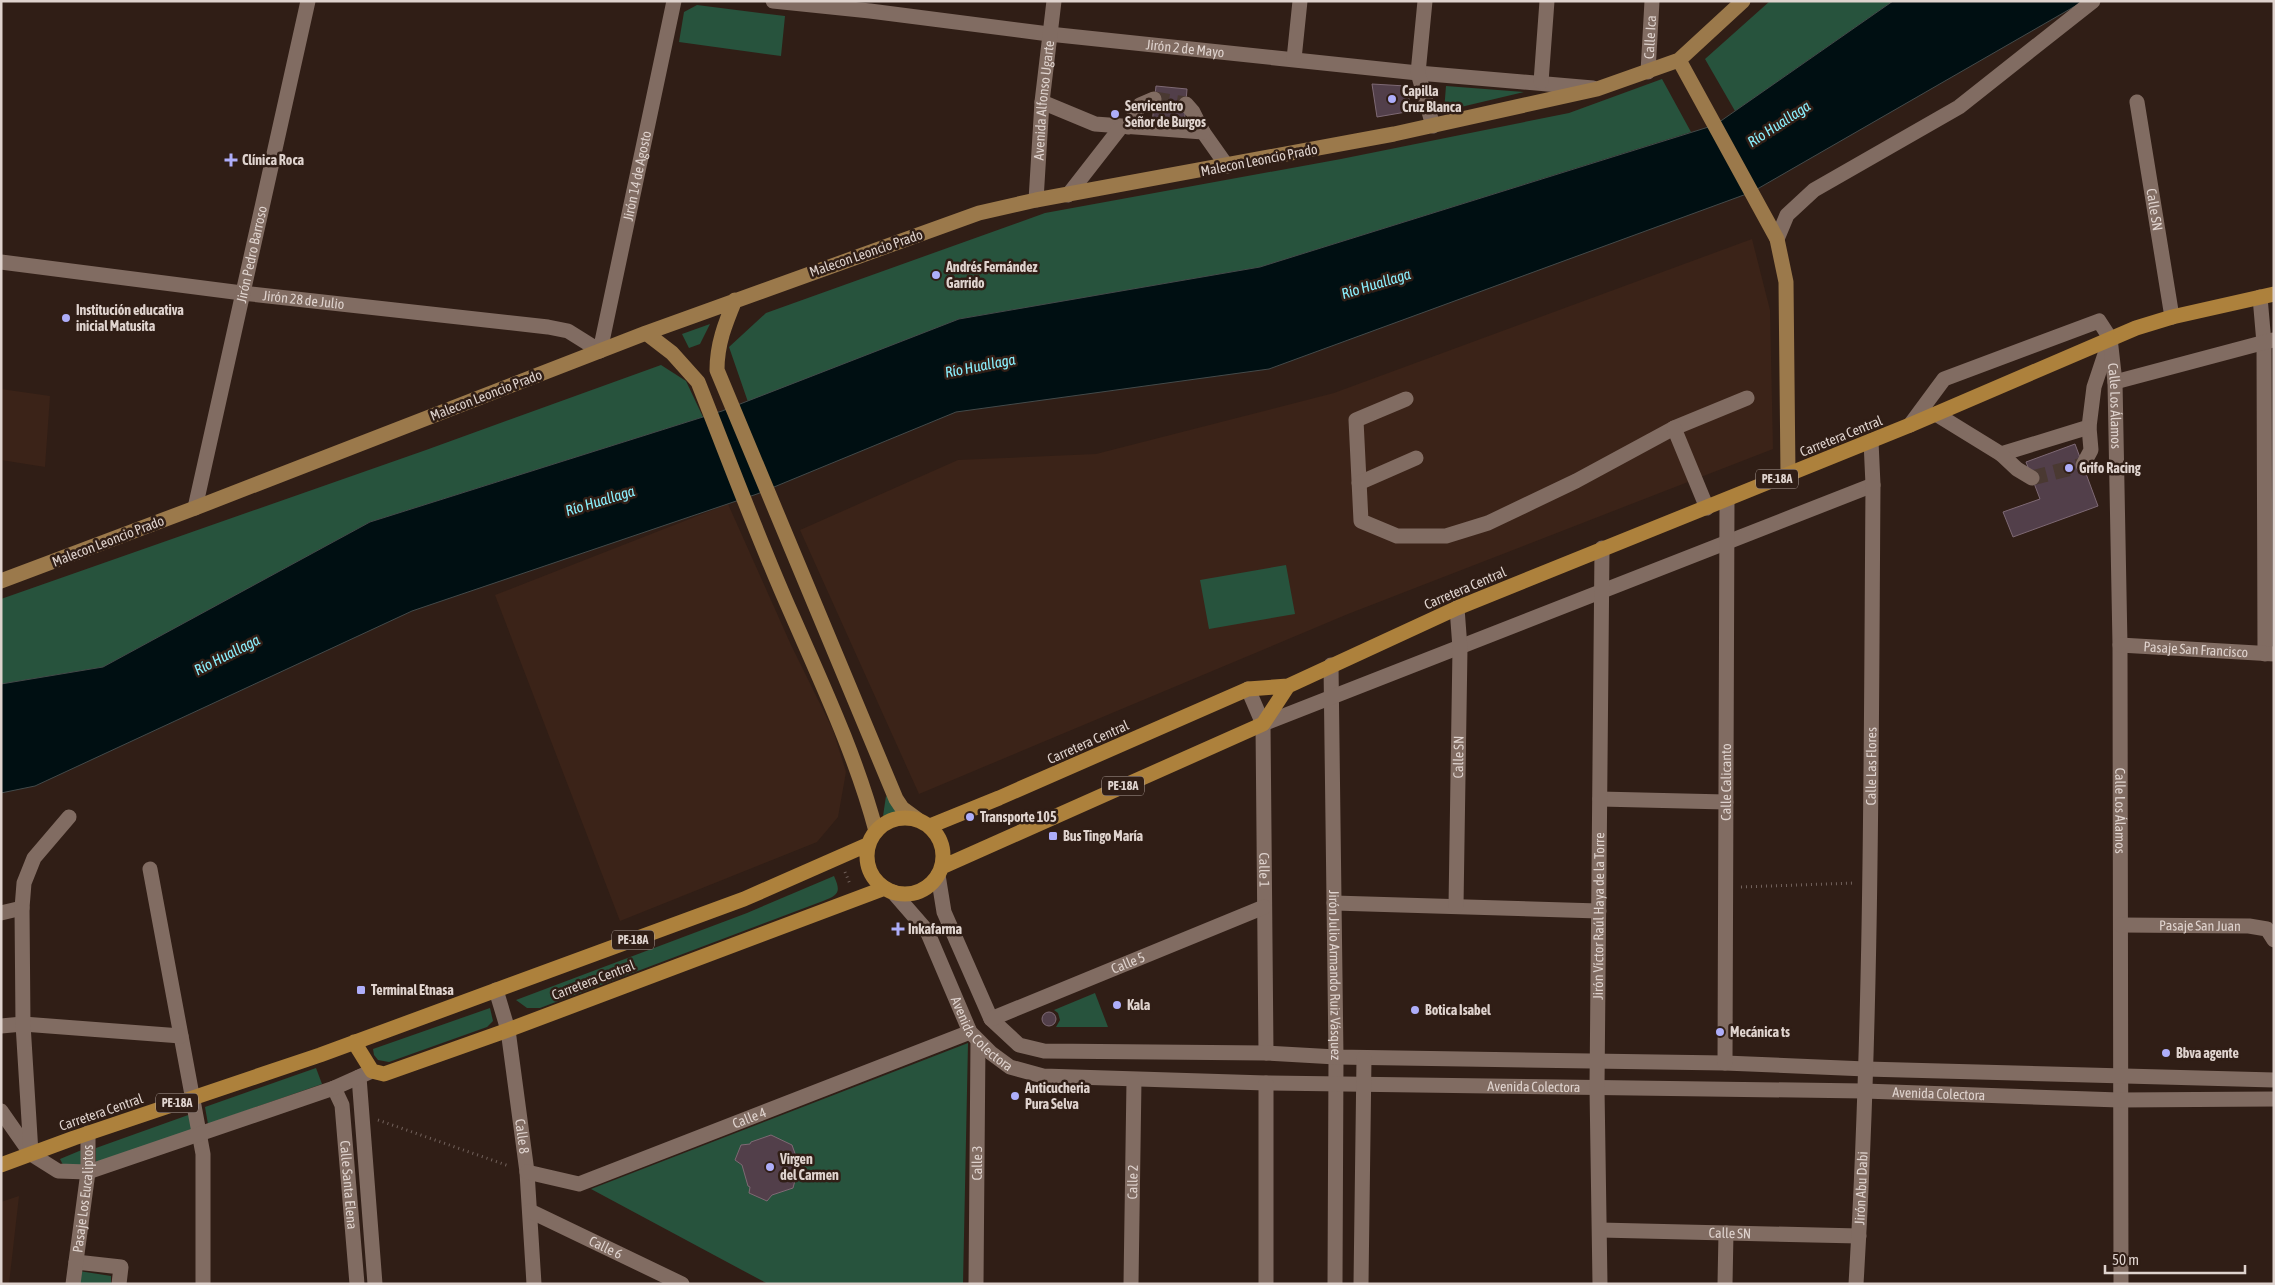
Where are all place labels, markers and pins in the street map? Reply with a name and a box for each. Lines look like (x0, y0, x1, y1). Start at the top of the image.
place label: Capilla Cruz Blanca (1402, 83, 1462, 115)
marker: Capilla Cruz Blanca (1386, 93, 1398, 105)
place label: Servicentro Señor de Burgos (1125, 98, 1206, 130)
marker: Servicentro Señor de Burgos (1109, 108, 1121, 120)
place label: Clínica Roca (242, 152, 305, 168)
marker: Clínica Roca (224, 153, 238, 167)
place label: Andrés Fernández Garrido (945, 259, 1038, 291)
marker: Andrés Fernández Garrido (930, 269, 942, 281)
place label: Institución educativa inicial Matusita (76, 302, 184, 334)
marker: Institución educativa inicial Matusita (60, 312, 72, 324)
place label: Grifo Racing (2079, 460, 2142, 476)
marker: Grifo Racing (2063, 462, 2075, 474)
place label: Transporte 105 (980, 809, 1057, 825)
marker: Transporte 105 (964, 811, 976, 823)
place label: Bus Tingo María (1063, 828, 1144, 844)
marker: Bus Tingo María (1047, 830, 1059, 842)
place label: Inkafarma (908, 921, 963, 937)
marker: Inkafarma (892, 923, 904, 935)
place label: Terminal Etnasa (371, 982, 454, 998)
marker: Terminal Etnasa (355, 984, 367, 996)
place label: Kala (1127, 997, 1151, 1013)
marker: Kala (1111, 999, 1123, 1011)
place label: Botica Isabel (1425, 1002, 1491, 1018)
marker: Botica Isabel (1409, 1004, 1421, 1016)
place label: Mecánica ts (1730, 1024, 1790, 1040)
marker: Mecánica ts (1714, 1026, 1726, 1038)
place label: Bbva agente (2176, 1045, 2239, 1061)
marker: Bbva agente (2160, 1047, 2172, 1059)
place label: Anticucheria Pura Selva (1024, 1080, 1091, 1112)
marker: Anticucheria Pura Selva (1009, 1090, 1021, 1102)
place label: Virgen del Carmen (779, 1151, 839, 1183)
marker: Virgen del Carmen (764, 1161, 776, 1173)

